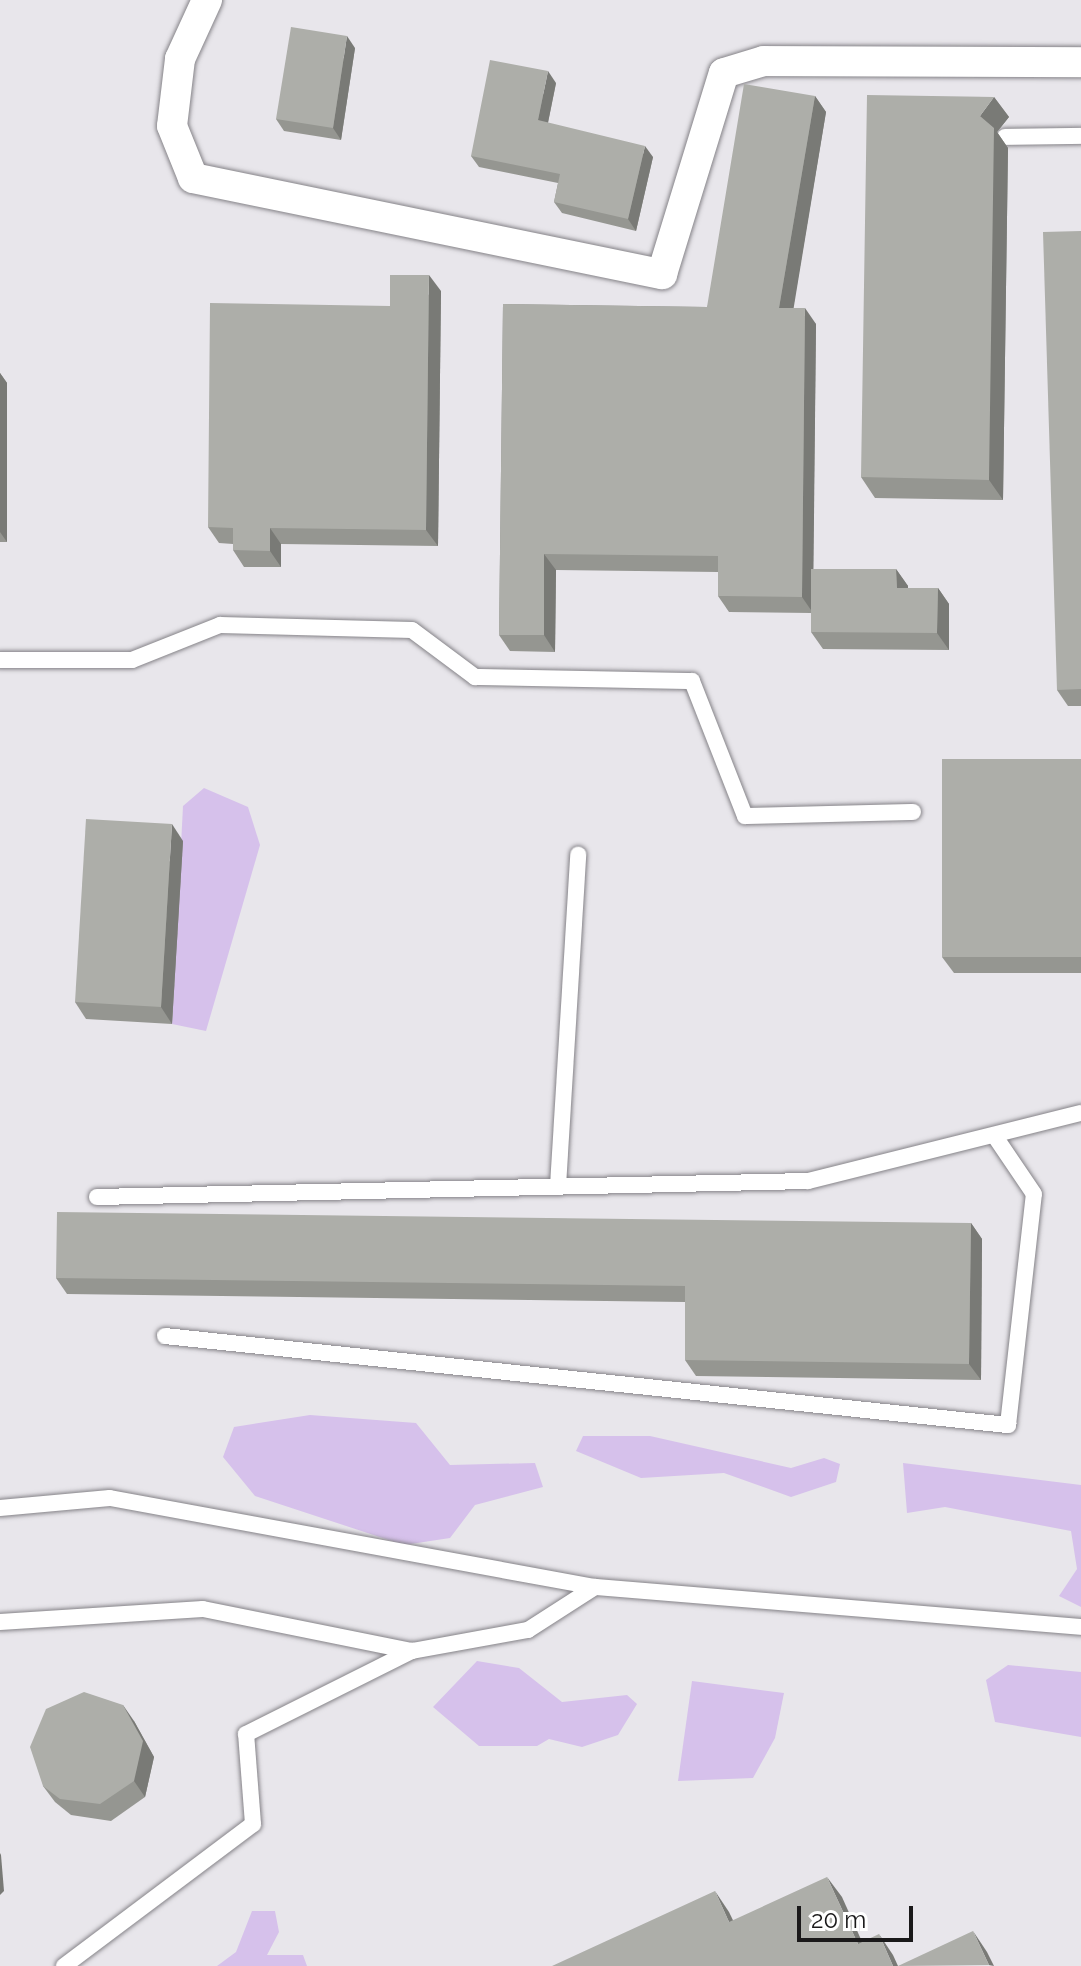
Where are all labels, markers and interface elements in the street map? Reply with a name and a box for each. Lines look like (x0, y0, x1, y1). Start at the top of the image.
scale bar (801, 1890, 917, 1940)
text: 20 m (811, 1905, 866, 1934)

